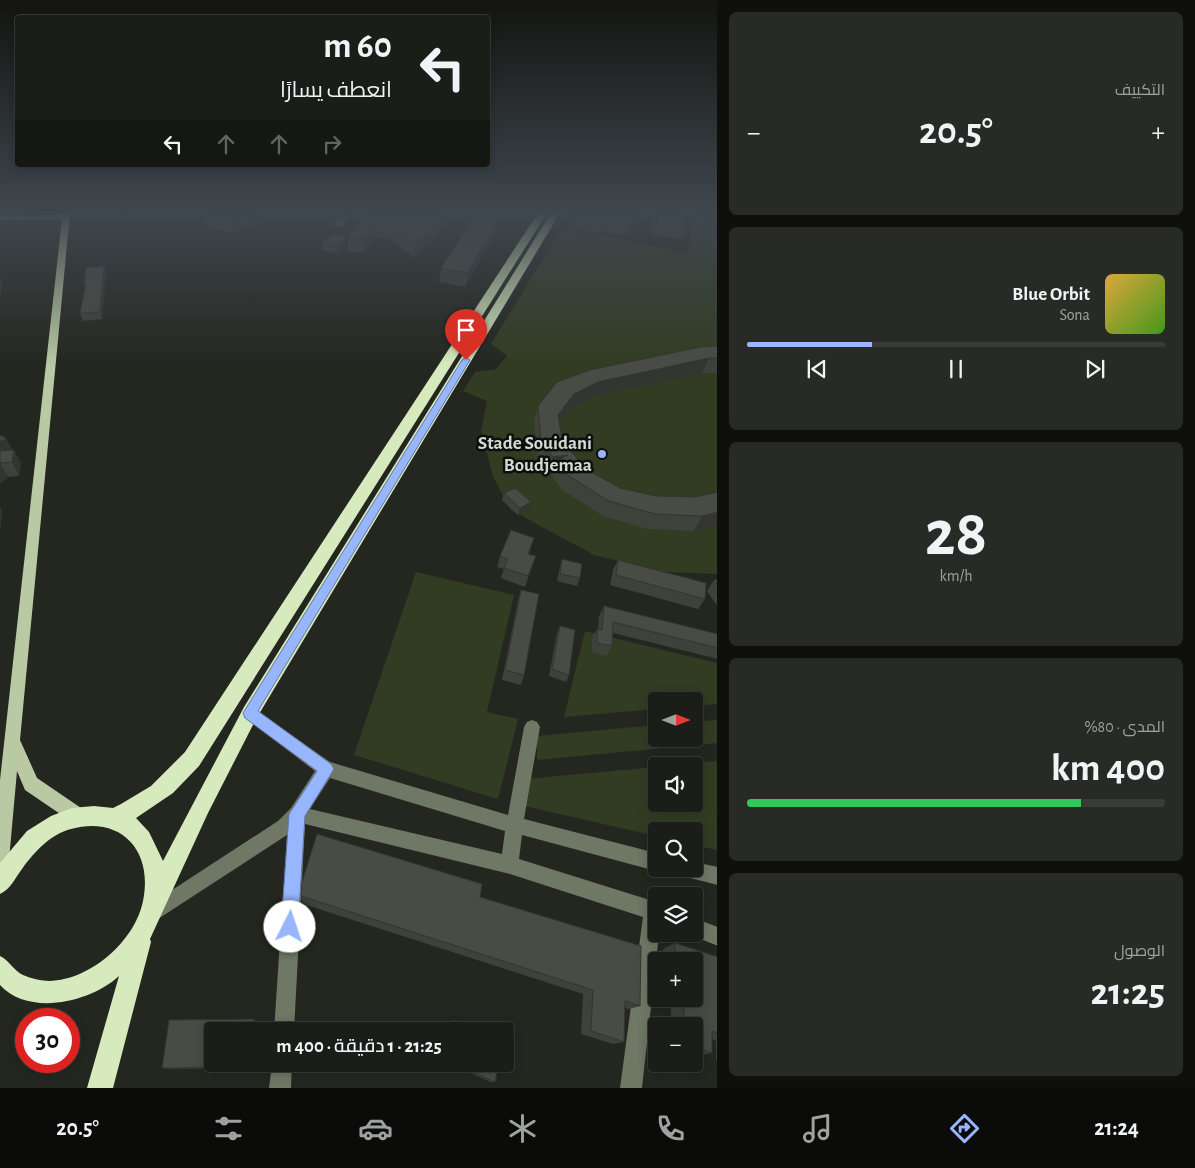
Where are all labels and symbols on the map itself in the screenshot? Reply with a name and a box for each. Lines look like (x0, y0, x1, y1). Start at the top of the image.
pin (445, 309, 487, 360)
place label: Stade Souidani Boudjemaa (478, 434, 592, 475)
marker: Stade Souidani Boudjemaa (596, 448, 608, 460)
north arrow (648, 692, 702, 748)
position arrow (263, 900, 315, 952)
speed limit sign: 30 (15, 1008, 80, 1073)

